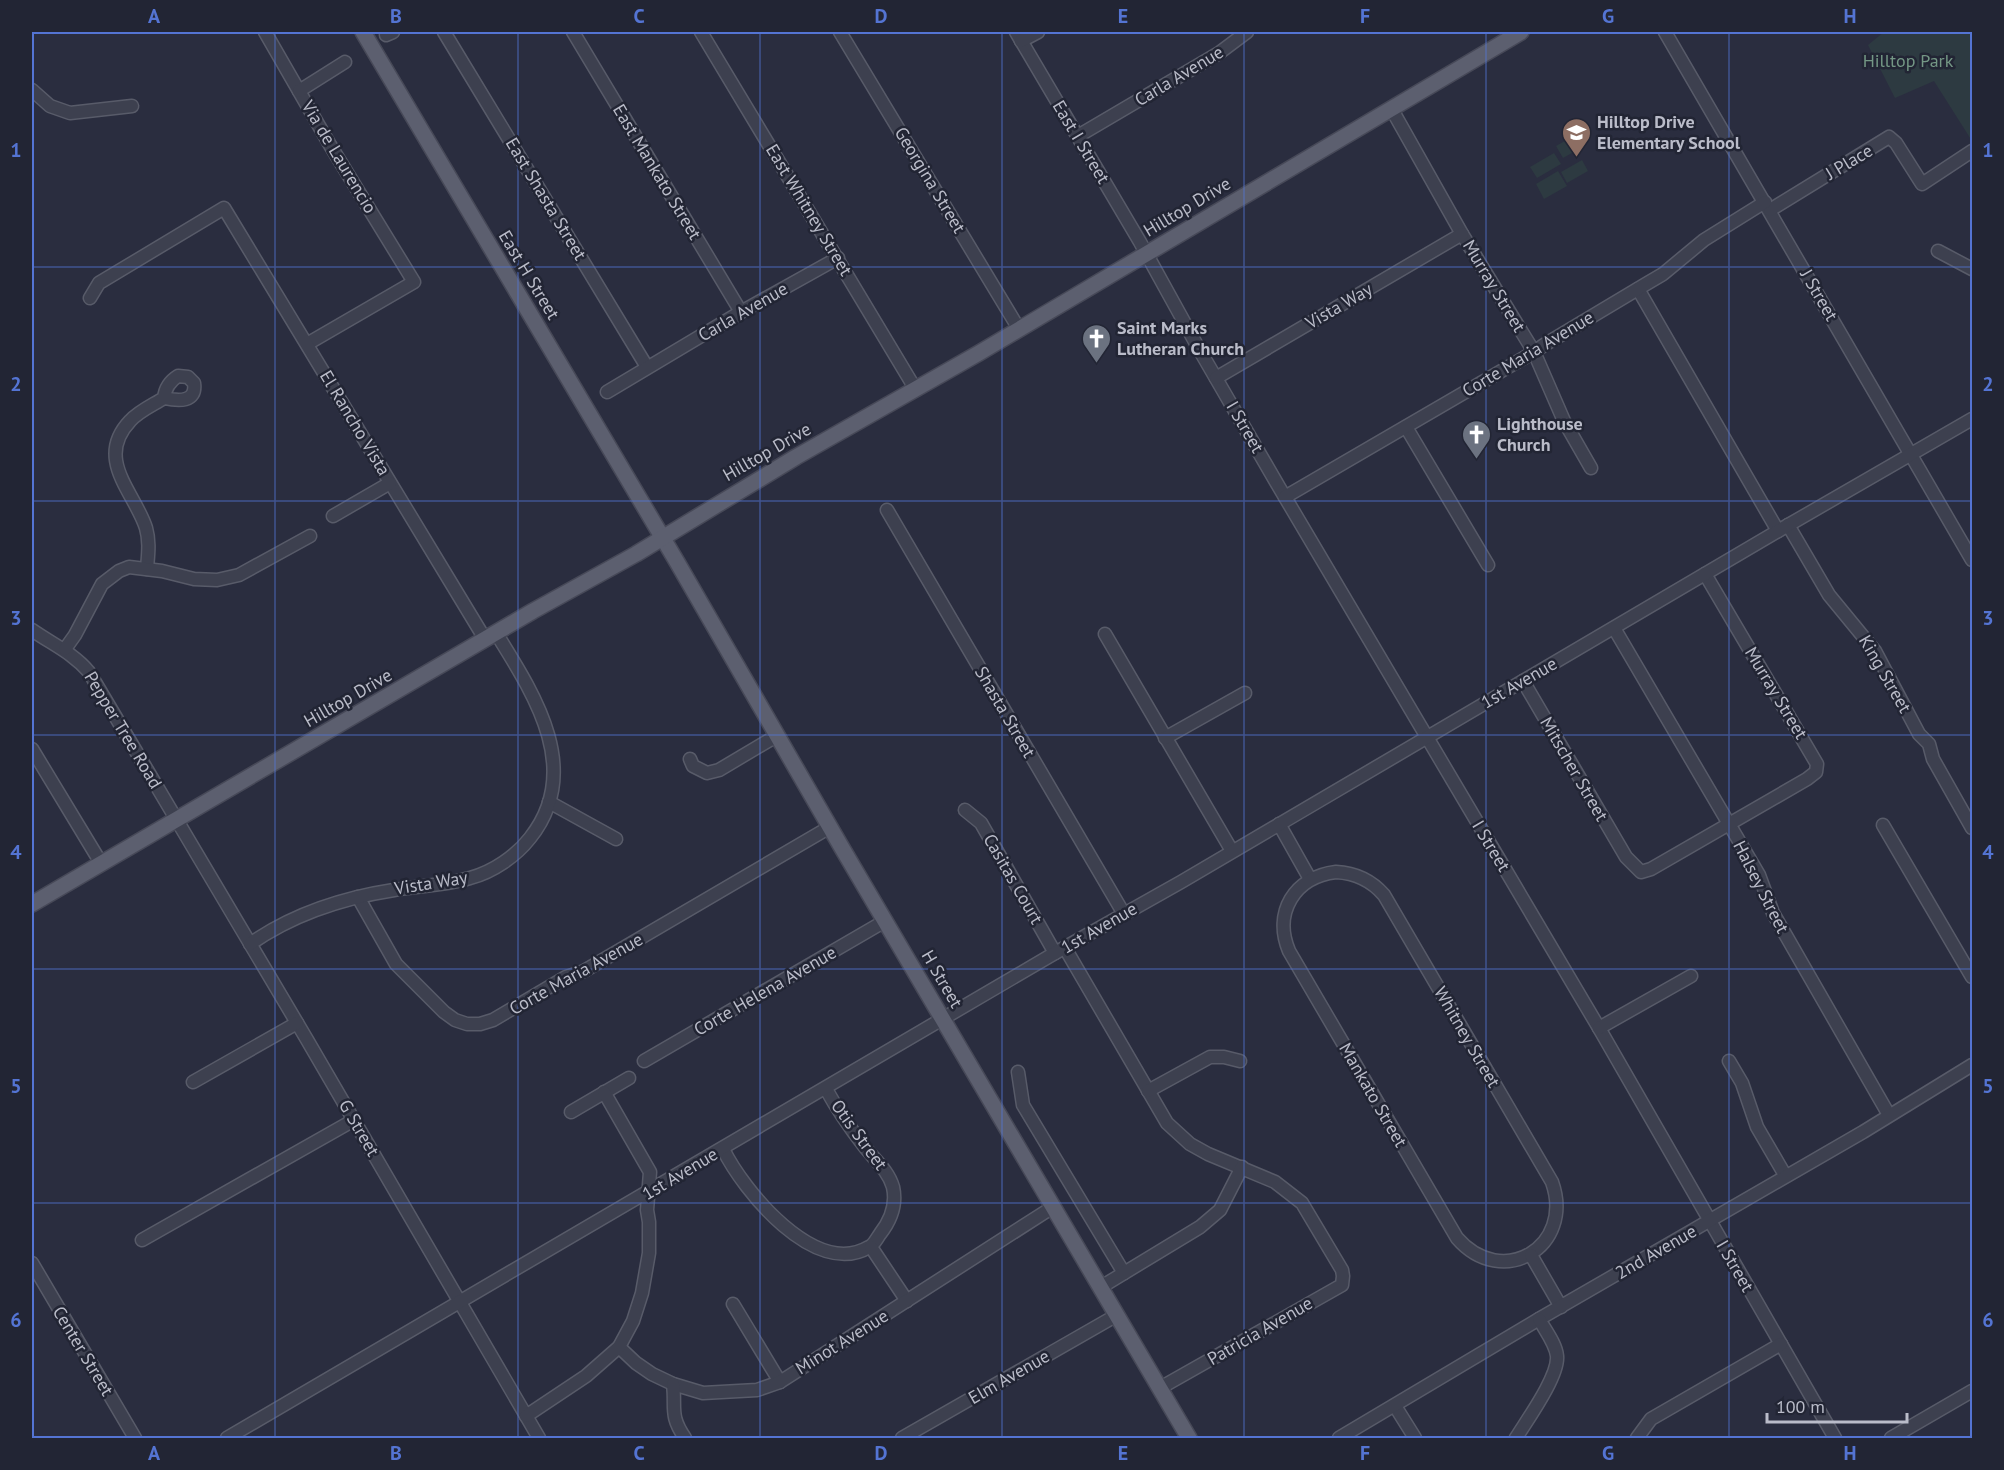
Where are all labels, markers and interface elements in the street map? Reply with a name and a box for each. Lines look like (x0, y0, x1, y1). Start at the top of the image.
text: A (148, 3, 161, 29)
text: B (390, 3, 402, 29)
text: C (633, 3, 645, 29)
text: D (875, 3, 888, 29)
text: E (1118, 3, 1128, 29)
text: F (1360, 3, 1370, 29)
text: G (1602, 3, 1614, 29)
text: H (1843, 3, 1857, 29)
street label: Carla Avenue (1130, 40, 1227, 111)
park label: Hilltop Park (1863, 49, 1954, 72)
street label: Via de Laurencio (296, 95, 382, 217)
street label: East I Street (1048, 96, 1115, 188)
street label: East Mankato Street (608, 100, 707, 244)
place label: Hilltop Drive Elementary School (1597, 110, 1741, 154)
school or university icon: Hilltop Drive Elementary School (1560, 116, 1592, 158)
street label: Georgina Street (890, 122, 971, 237)
street label: East Shasta Street (501, 133, 592, 264)
text: 1 (10, 137, 22, 163)
text: 1 (1982, 137, 1994, 163)
street label: J Place (1820, 139, 1877, 185)
street label: East Whitney Street (761, 140, 858, 280)
street label: Hilltop Drive (1139, 172, 1235, 242)
street label: East H Street (494, 226, 565, 323)
street label: Murray Street (1458, 235, 1531, 336)
street label: J Street (1795, 264, 1843, 325)
street label: Carla Avenue (694, 277, 792, 346)
street label: Vista Way (1300, 277, 1377, 334)
street label: Corte Maria Avenue (1458, 305, 1598, 402)
place label: Saint Marks Lutheran Church (1117, 316, 1244, 360)
church icon: Saint Marks Lutheran Church (1080, 322, 1112, 364)
street label: El Rancho Vista (315, 366, 396, 479)
text: 2 (10, 371, 22, 397)
text: 2 (1982, 371, 1994, 397)
street label: I Street (1221, 397, 1269, 457)
place label: Lighthouse Church (1497, 412, 1583, 456)
street label: Hilltop Drive (719, 417, 815, 486)
church icon: Lighthouse Church (1460, 418, 1492, 460)
text: 3 (10, 605, 22, 631)
text: 3 (1982, 605, 1994, 631)
street label: King Street (1854, 631, 1917, 717)
street label: Murray Street (1740, 642, 1813, 743)
street label: 1st Avenue (1477, 652, 1561, 714)
street label: Shasta Street (970, 662, 1041, 762)
street label: Hilltop Drive (300, 663, 396, 732)
street label: Pepper Tree Road (79, 667, 167, 793)
street label: Mitscher Street (1535, 712, 1614, 825)
street label: I Street (1467, 816, 1516, 876)
street label: Casitas Court (978, 829, 1049, 928)
street label: Halsey Street (1728, 837, 1795, 937)
text: 4 (10, 839, 22, 865)
text: 4 (1982, 839, 1994, 865)
street label: Vista Way (392, 865, 470, 900)
street label: 1st Avenue (1057, 897, 1141, 959)
street label: Corte Maria Avenue (505, 927, 647, 1020)
street label: Corte Helena Avenue (689, 940, 840, 1041)
street label: H Street (917, 946, 968, 1012)
street label: Whitney Street (1429, 982, 1506, 1091)
street label: Mankato Street (1334, 1038, 1413, 1151)
text: 5 (10, 1073, 22, 1099)
text: 5 (1982, 1073, 1994, 1099)
street label: G Street (334, 1095, 385, 1160)
street label: Otis Street (826, 1095, 893, 1174)
street label: 1st Avenue (638, 1142, 722, 1205)
street label: 2nd Avenue (1611, 1219, 1700, 1284)
street label: I Street (1711, 1236, 1759, 1296)
street label: Patricia Avenue (1203, 1291, 1316, 1370)
street label: Center Street (48, 1302, 119, 1400)
street label: Minot Avenue (791, 1304, 892, 1379)
text: 6 (10, 1307, 22, 1333)
text: 6 (1982, 1307, 1994, 1333)
street label: Elm Avenue (964, 1344, 1053, 1409)
scale bar (1767, 1386, 1906, 1424)
text: 100 m (1776, 1395, 1825, 1418)
text: A (148, 1440, 161, 1466)
text: B (390, 1440, 402, 1466)
text: C (633, 1440, 645, 1466)
text: D (875, 1440, 888, 1466)
text: E (1118, 1440, 1128, 1466)
text: F (1360, 1440, 1370, 1466)
text: G (1602, 1440, 1614, 1466)
text: H (1843, 1440, 1857, 1466)

